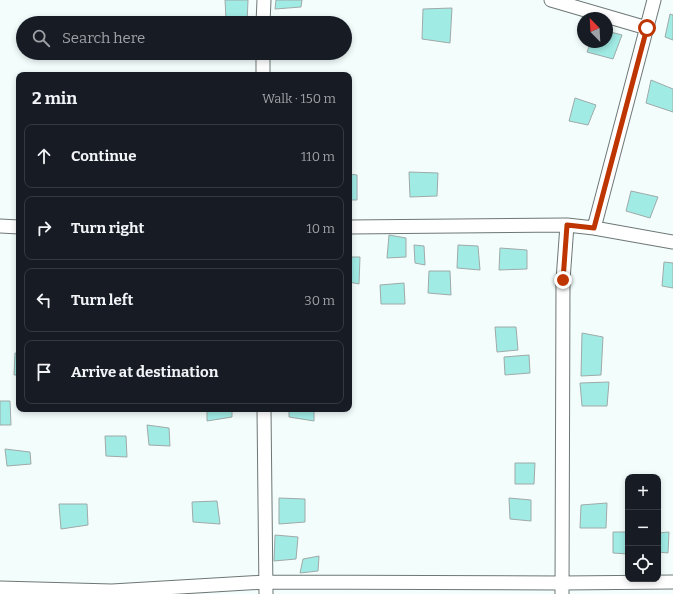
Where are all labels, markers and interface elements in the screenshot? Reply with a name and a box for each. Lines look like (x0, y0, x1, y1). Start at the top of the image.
north arrow (577, 12, 613, 48)
search box (16, 16, 352, 60)
route start (638, 19, 656, 37)
icon: search (30, 27, 52, 49)
text: Search here (62, 29, 145, 47)
text: 2 min (32, 88, 77, 109)
text: Walk · 150 m (262, 91, 336, 106)
icon: ahead (33, 145, 55, 167)
text: Continue (71, 147, 137, 165)
text: 110 m (301, 149, 335, 164)
icon: right (33, 217, 55, 239)
text: Turn right (71, 219, 144, 237)
text: 10 m (306, 221, 335, 236)
route end (554, 271, 572, 289)
icon: left (33, 289, 55, 311)
text: Turn left (71, 291, 133, 309)
text: 30 m (304, 293, 335, 308)
icon: arrive (33, 361, 55, 383)
text: Arrive at destination (71, 363, 218, 381)
map controls (625, 474, 661, 582)
button: + (625, 474, 661, 510)
button: − (625, 510, 661, 546)
button: locate (625, 546, 661, 582)

